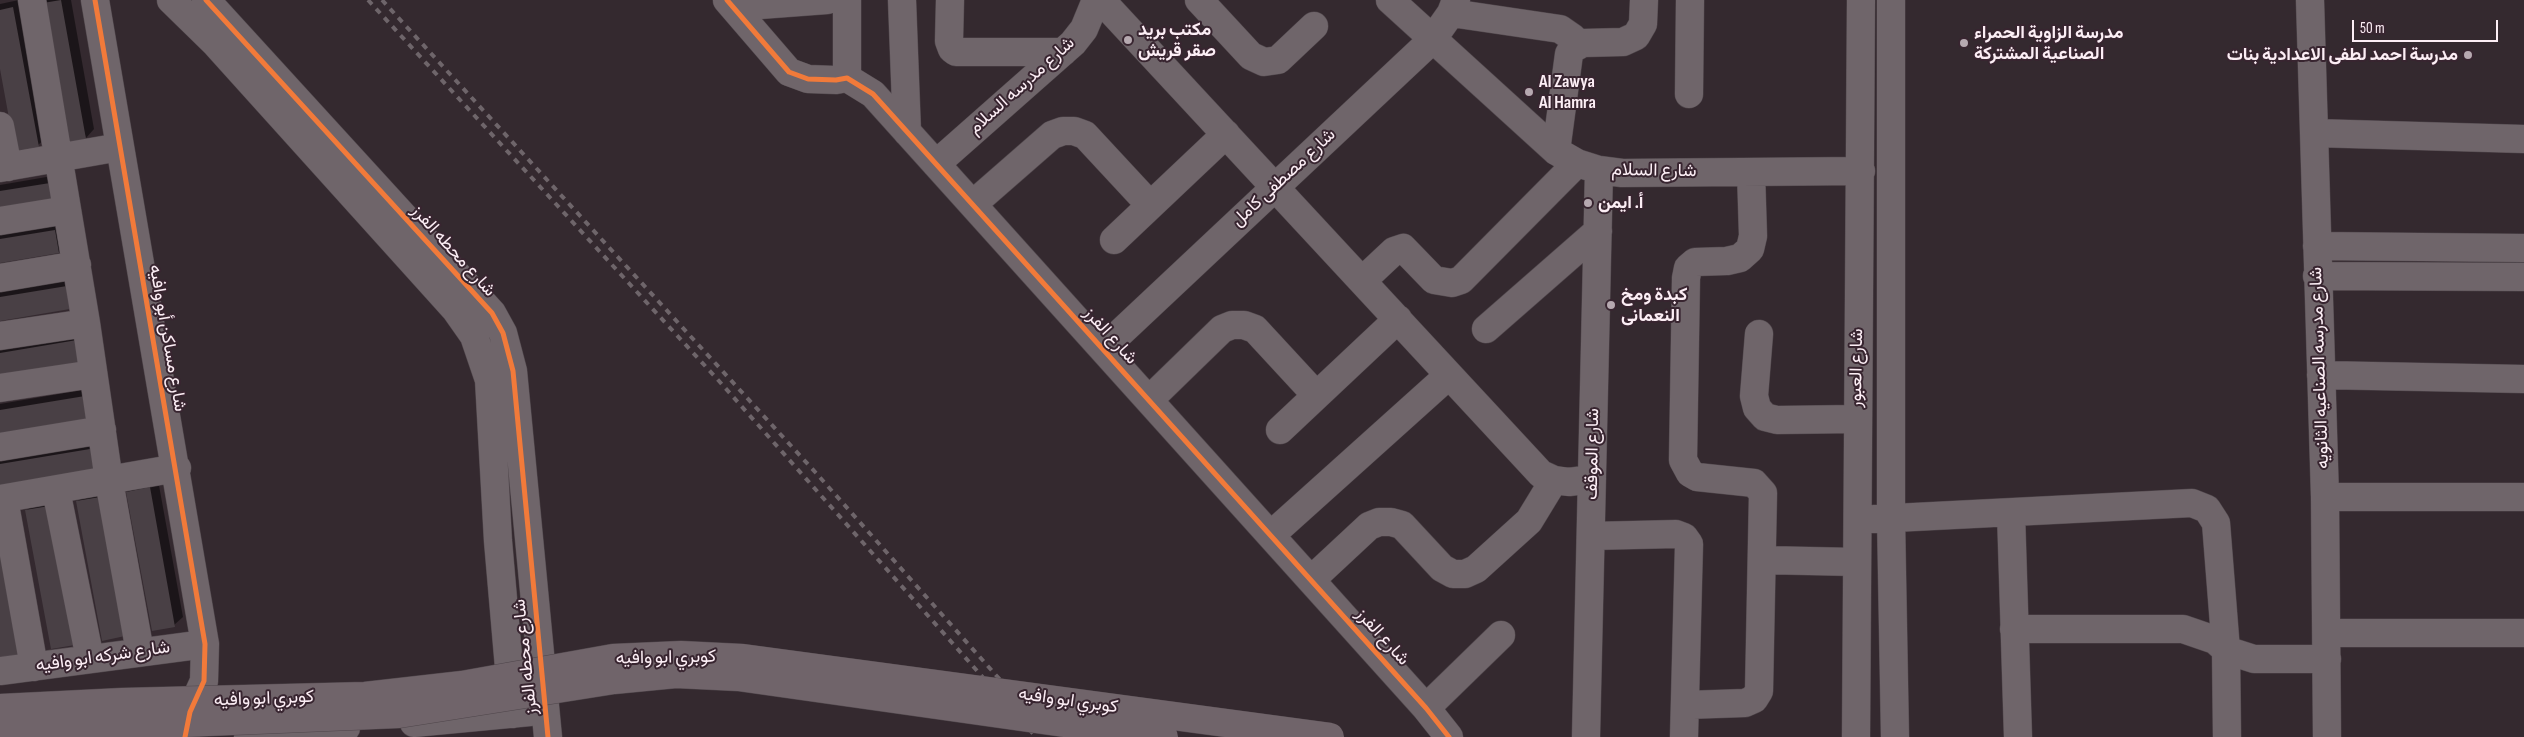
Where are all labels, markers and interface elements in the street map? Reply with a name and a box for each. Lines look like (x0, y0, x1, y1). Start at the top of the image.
scale bar (2354, 10, 2500, 42)
place label: مكتب بريد صقر قريش (1138, 19, 1216, 62)
text: 50 m (2360, 19, 2385, 38)
place label: مدرسة الزاوية الحمراء الصناعية المشتركة (1974, 22, 2124, 64)
street label: شارع مدرسه السلام (964, 33, 1080, 139)
marker: مكتب بريد صقر قريش (1122, 34, 1134, 46)
marker: مدرسة الزاوية الحمراء الصناعية المشتركة (1958, 37, 1970, 49)
place label: مدرسة احمد لطفى الاعدادية بنات (2227, 44, 2458, 66)
marker: مدرسة احمد لطفى الاعدادية بنات (2462, 49, 2474, 61)
place label: Al Zawya Al Hamra (1539, 71, 1596, 114)
marker: Al Zawya Al Hamra (1523, 86, 1535, 98)
street label: شارع مصطفى كامل (1228, 124, 1340, 232)
street label: شارع السلام (1611, 159, 1697, 183)
place label: أ. ايمن (1598, 192, 1643, 214)
marker: أ. ايمن (1582, 197, 1594, 209)
street label: شارع محطه الفرز (406, 201, 500, 301)
street label: شارع مساكن أبو وافيه (143, 263, 191, 413)
street label: شارع مدرسه الصناعيه الثانويه (2306, 267, 2334, 469)
place label: كبدة ومخ النعمانى (1621, 284, 1687, 326)
marker: كبدة ومخ النعمانى (1605, 299, 1617, 311)
street label: شارع الفرز (1078, 303, 1142, 369)
street label: شارع العبور (1846, 328, 1868, 408)
street label: شارع الموقف (1581, 408, 1605, 500)
street label: شارع محطه الفرز (509, 598, 543, 716)
street label: شارع الفرز (1350, 604, 1414, 670)
street label: شارع شركه ابو وافيه (34, 637, 172, 677)
street label: كوبري ابو وافيه (616, 646, 716, 670)
street label: كوبري ابو وافيه (1017, 683, 1119, 719)
street label: كوبري ابو وافيه (213, 686, 315, 712)

